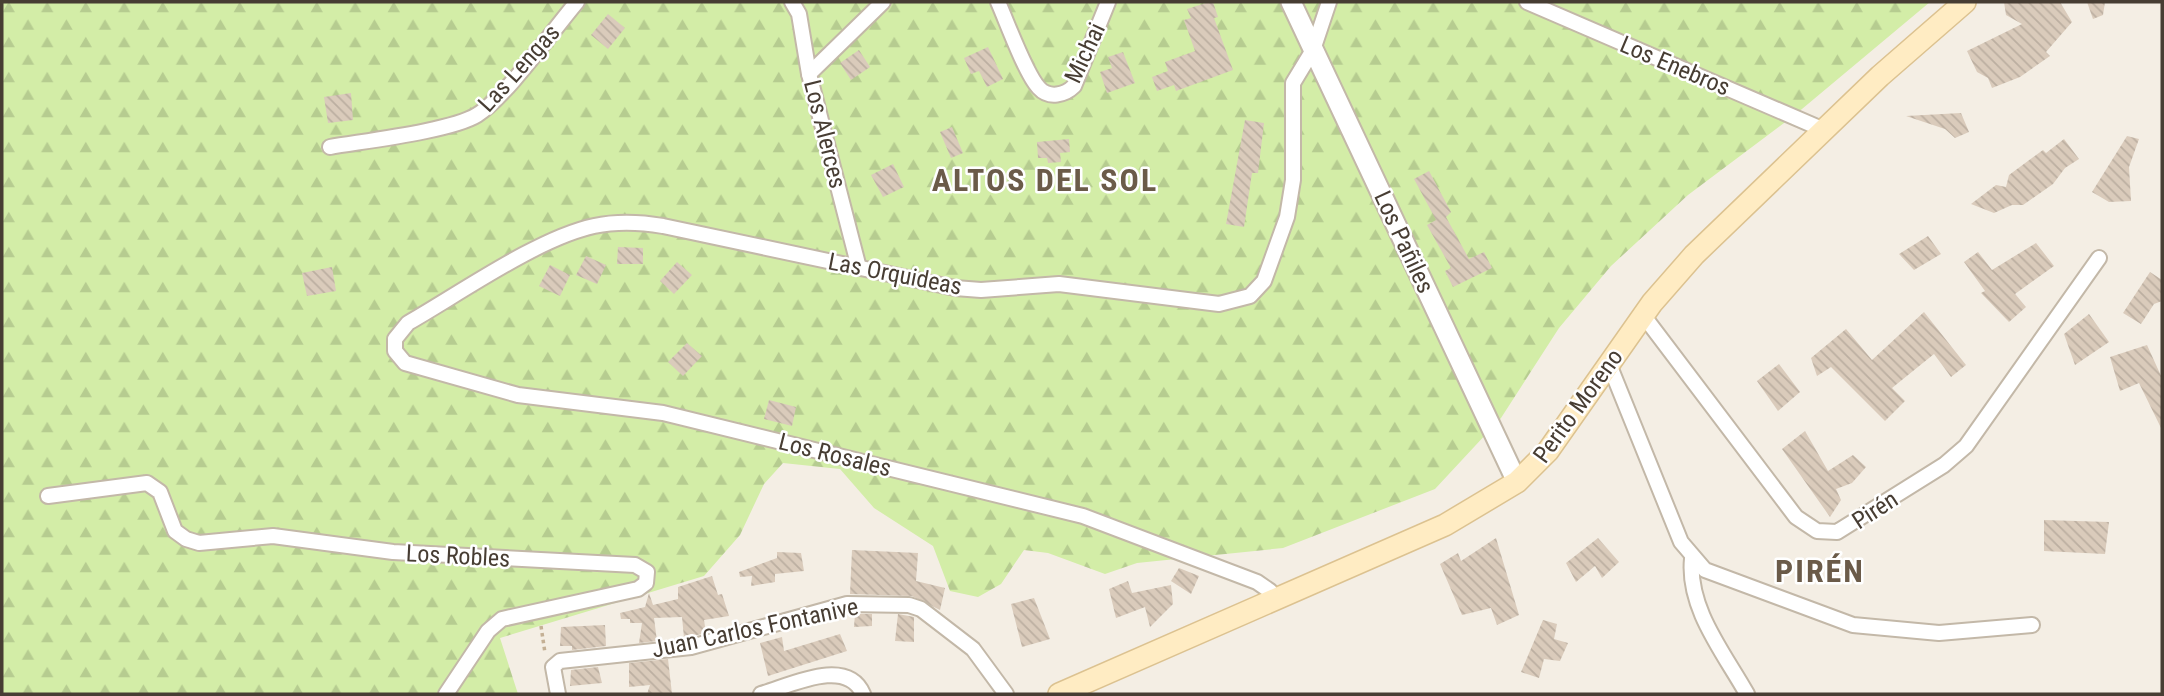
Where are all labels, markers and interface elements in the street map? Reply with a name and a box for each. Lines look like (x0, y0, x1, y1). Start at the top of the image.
street label: Michai (1059, 18, 1111, 88)
street label: Las Lengas (472, 19, 566, 117)
street label: Los Enebros (1616, 30, 1734, 102)
street label: Los Alerces (798, 77, 852, 191)
district label: ALTOS DEL SOL (932, 161, 1158, 199)
street label: Los Pañiles (1368, 186, 1440, 298)
street label: Las Orquideas (826, 247, 964, 301)
street label: Perito Moreno (1527, 344, 1629, 468)
street label: Los Rosales (776, 428, 894, 482)
street label: Pirén (1847, 485, 1903, 535)
street label: Los Robles (405, 539, 511, 573)
district label: PIRÉN (1775, 552, 1865, 590)
street label: Juan Carlos Fontanive (649, 592, 861, 664)

